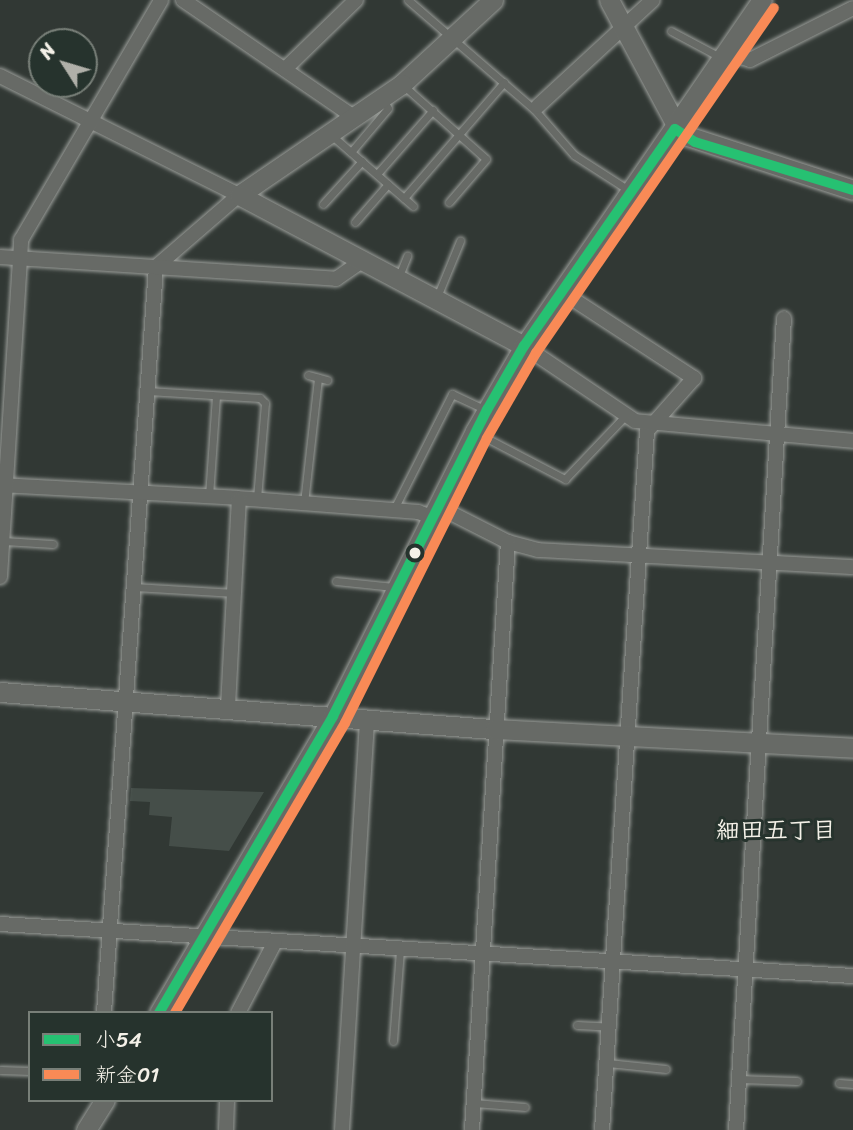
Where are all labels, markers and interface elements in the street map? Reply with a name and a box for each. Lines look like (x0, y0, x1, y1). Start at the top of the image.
north arrow (28, 28, 98, 98)
text: N (30, 36, 65, 66)
unlabelled marker (408, 546, 422, 560)
district label: 細田五丁目 (716, 817, 836, 845)
legend (28, 1011, 273, 1102)
text: 小54 (95, 1021, 142, 1059)
text: 新金01 (95, 1056, 159, 1094)

